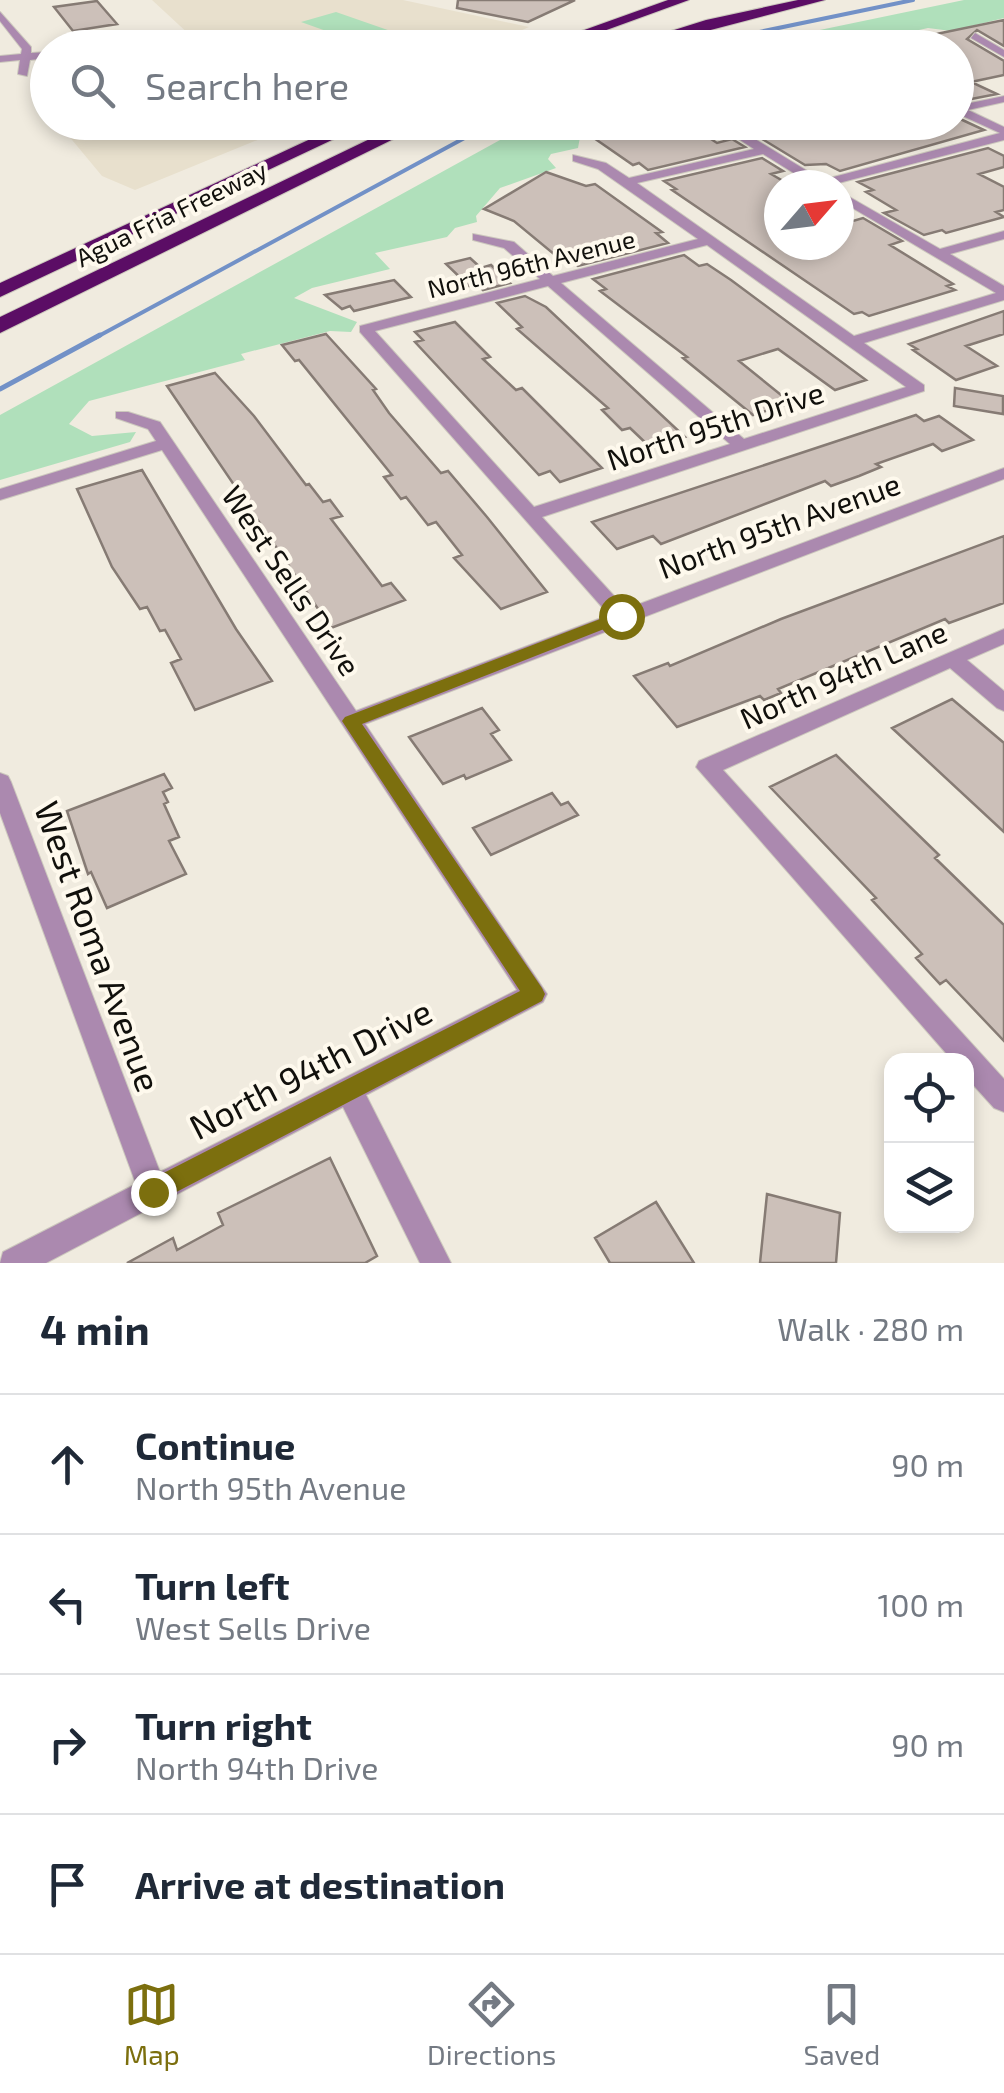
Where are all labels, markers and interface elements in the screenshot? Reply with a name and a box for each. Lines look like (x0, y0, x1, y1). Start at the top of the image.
search box (30, 30, 974, 140)
icon: search (65, 58, 120, 113)
text: Search here (145, 62, 349, 108)
street label: Agua Fria Freeway (71, 154, 271, 272)
north arrow (764, 170, 854, 260)
street label: North 96th Avenue (424, 223, 638, 303)
street label: North 95th Drive (602, 373, 828, 477)
street label: North 95th Avenue (653, 465, 905, 585)
street label: West Sells Drive (215, 478, 369, 682)
route start (599, 594, 645, 640)
street label: North 94th Lane (734, 612, 952, 736)
street label: West Roma Avenue (27, 795, 171, 1097)
street label: North 94th Drive (182, 989, 438, 1147)
map controls (884, 1053, 974, 1233)
button: locate (884, 1053, 974, 1143)
button: layers (884, 1143, 974, 1233)
route end (131, 1170, 177, 1216)
text: 4 min (40, 1303, 150, 1353)
text: Walk · 280 m (777, 1309, 964, 1347)
text: Continue (135, 1422, 295, 1468)
icon: ahead (40, 1437, 95, 1492)
text: 90 m (891, 1445, 964, 1483)
text: North 95th Avenue (135, 1468, 406, 1506)
text: Turn left (135, 1562, 290, 1608)
icon: left (40, 1577, 95, 1632)
text: 100 m (878, 1585, 964, 1623)
text: West Sells Drive (135, 1608, 371, 1646)
text: Turn right (135, 1702, 312, 1748)
icon: right (40, 1717, 95, 1772)
text: 90 m (891, 1725, 964, 1763)
text: North 94th Drive (135, 1748, 378, 1786)
icon: arrive (40, 1857, 95, 1912)
text: Arrive at destination (135, 1861, 505, 1907)
tab: Map (124, 1977, 180, 2071)
tab: Directions (427, 1977, 556, 2071)
tab: Saved (804, 1977, 880, 2071)

